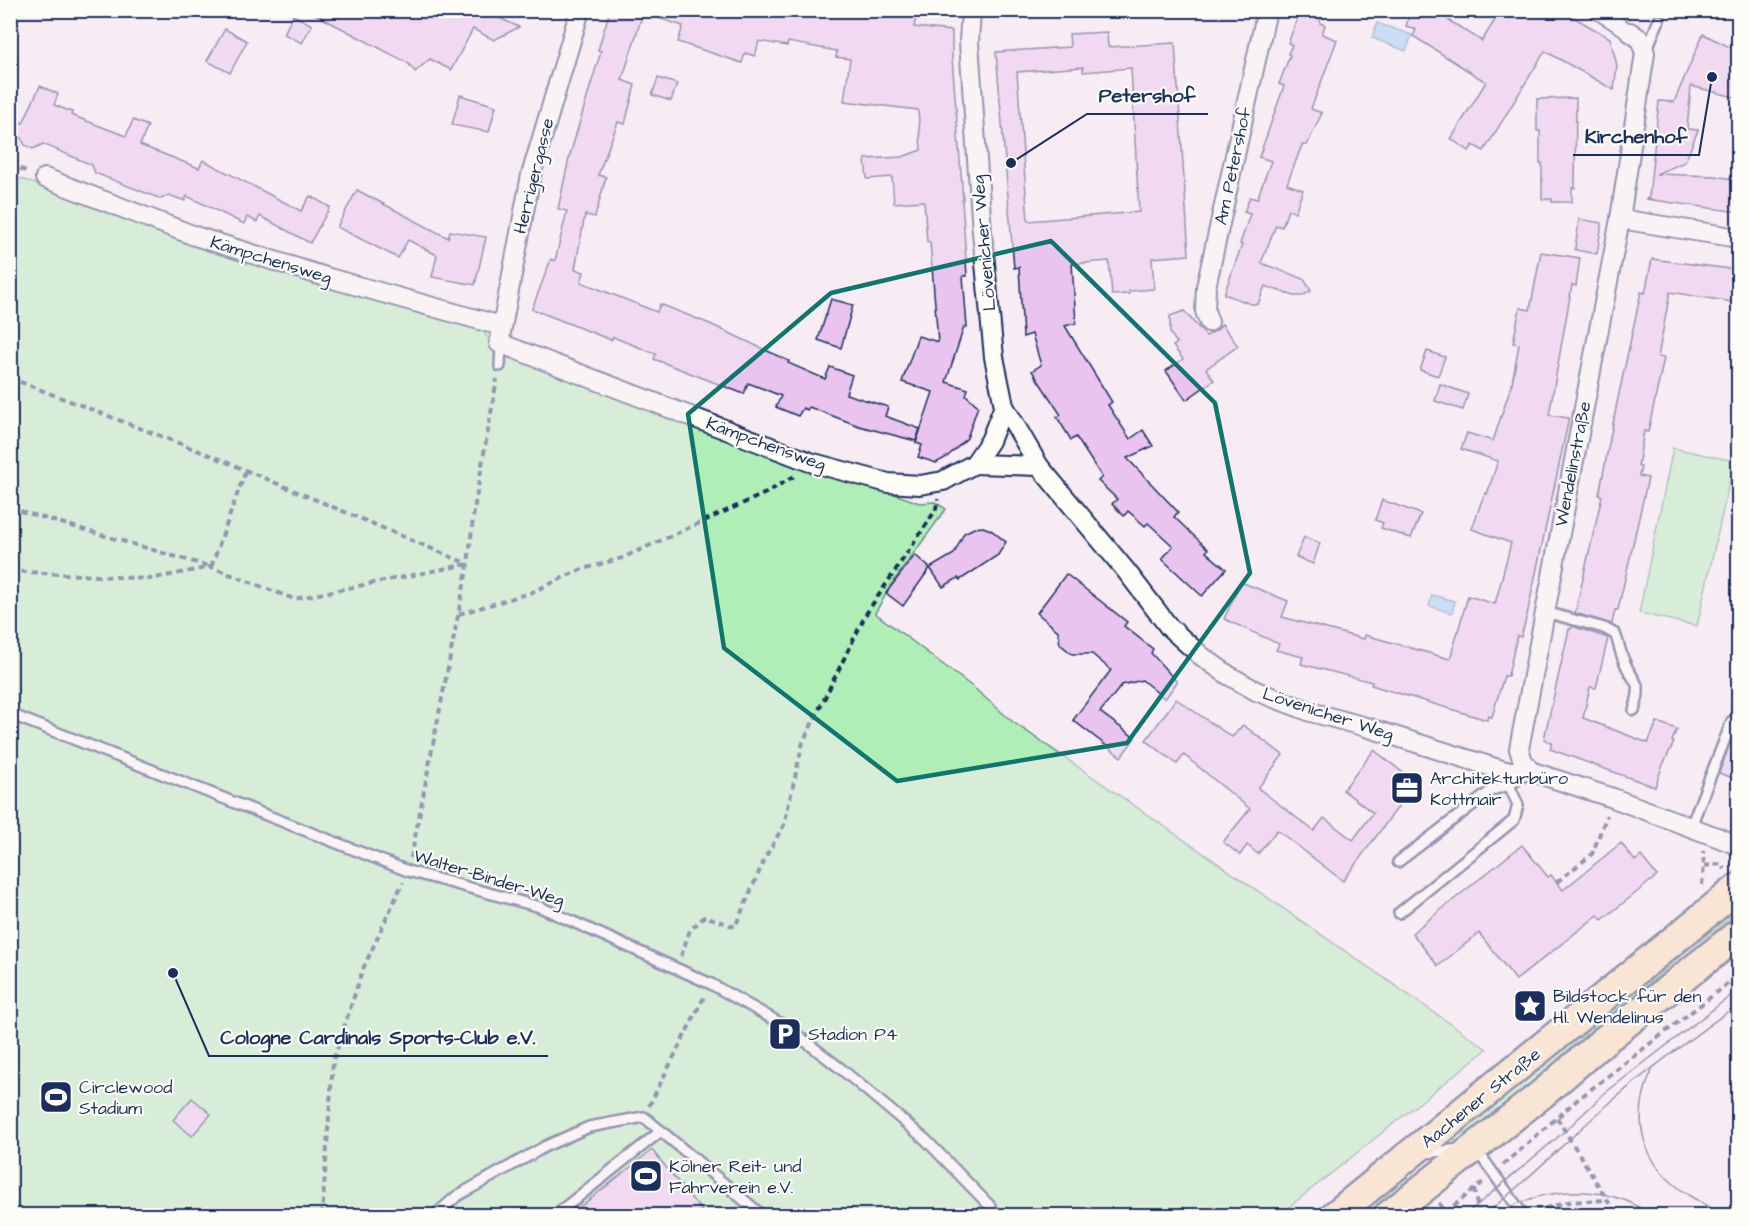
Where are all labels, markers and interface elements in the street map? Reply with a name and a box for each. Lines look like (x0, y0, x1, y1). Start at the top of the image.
callout: Petershof (1087, 76, 1208, 114)
text: Petershof (1099, 82, 1196, 110)
street label: Am Petershof (1208, 105, 1258, 227)
street label: Herrigergasse (508, 115, 561, 237)
callout: Kirchenhof (1573, 117, 1699, 155)
text: Kirchenhof (1585, 123, 1688, 151)
street label: Lövenicher Weg (966, 174, 1003, 312)
street label: Kämpchensweg (207, 230, 335, 291)
street label: Wendelinstraße (1549, 399, 1597, 529)
street label: Kämpchensweg (702, 411, 829, 478)
street label: Lövenicher Weg (1259, 681, 1397, 748)
place label: Architekturbüro Kottmair (1430, 766, 1568, 812)
office icon: Architekturbüro Kottmair (1389, 770, 1425, 806)
street label: Walter-Binder-Weg (410, 843, 567, 914)
place label: Bildstock für den Hl. Wendelinus (1553, 984, 1702, 1030)
place icon: Bildstock für den Hl. Wendelinus (1512, 988, 1548, 1024)
parking icon: Stadion P4 (767, 1016, 803, 1052)
callout: Cologne Cardinals Sports-Club e.V. (209, 1018, 548, 1056)
place label: Stadion P4 (808, 1022, 898, 1047)
text: Cologne Cardinals Sports-Club e.V. (220, 1024, 536, 1053)
street label: Aachener Straße (1416, 1042, 1546, 1154)
place label: Circlewood Stadium (79, 1075, 172, 1121)
sports icon: Circlewood Stadium (38, 1079, 74, 1115)
place label: Kölner Reit- und Fahrverein e.V. (669, 1154, 801, 1200)
sports icon: Kölner Reit- und Fahrverein e.V. (628, 1158, 664, 1194)

